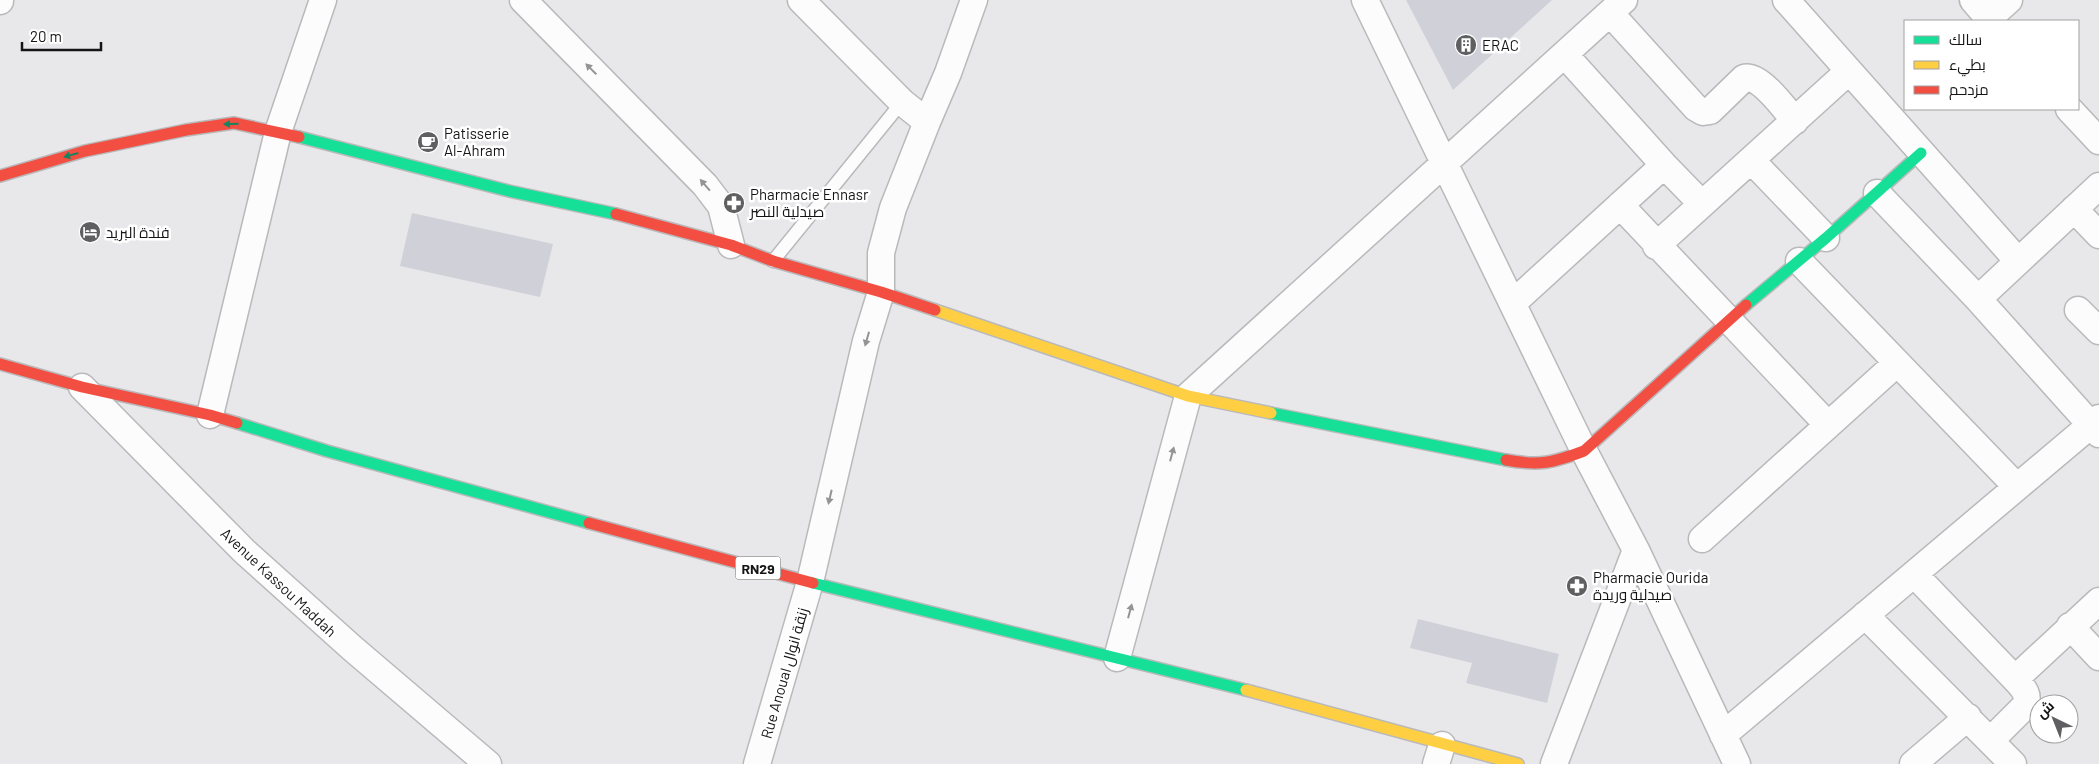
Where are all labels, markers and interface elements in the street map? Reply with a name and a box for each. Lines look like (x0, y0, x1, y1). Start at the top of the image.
scale bar (22, 20, 101, 52)
legend (1904, 20, 2079, 110)
text: 20 m (30, 27, 62, 45)
text: سالك (1949, 30, 1982, 48)
building icon: ERAC (1454, 33, 1478, 57)
place label: ERAC (1482, 36, 1519, 54)
text: بطيء (1949, 55, 1986, 77)
one-way arrow (586, 63, 598, 75)
text: مزدحم (1949, 80, 1989, 100)
one-way arrow (222, 121, 238, 129)
place label: Patisserie Al-Ahram (444, 124, 509, 159)
cafe icon: Patisserie Al-Ahram (416, 130, 440, 154)
one-way arrow (64, 151, 79, 159)
one-way arrow (699, 180, 711, 192)
place label: Pharmacie Ennasr صيدلية النصر (749, 185, 869, 221)
pharmacy icon: Pharmacie Ennasr صيدلية النصر (722, 191, 746, 215)
hotel icon: فندة البريد (78, 220, 102, 244)
place label: فندة البريد (106, 223, 170, 242)
one-way arrow (863, 331, 871, 346)
one-way arrow (1168, 447, 1176, 462)
one-way arrow (826, 489, 834, 504)
street label: Avenue Kassou Maddah (217, 524, 341, 640)
road number: RN29 (736, 556, 780, 580)
place label: Pharmacie Ourida صيدلية وريدة (1593, 568, 1708, 604)
pharmacy icon: Pharmacie Ourida صيدلية وريدة (1565, 574, 1589, 598)
one-way arrow (1126, 604, 1134, 619)
street label: Rue Anoual زنقة انوال (757, 605, 812, 741)
north arrow (2029, 694, 2079, 744)
text: ش (2032, 697, 2058, 722)

